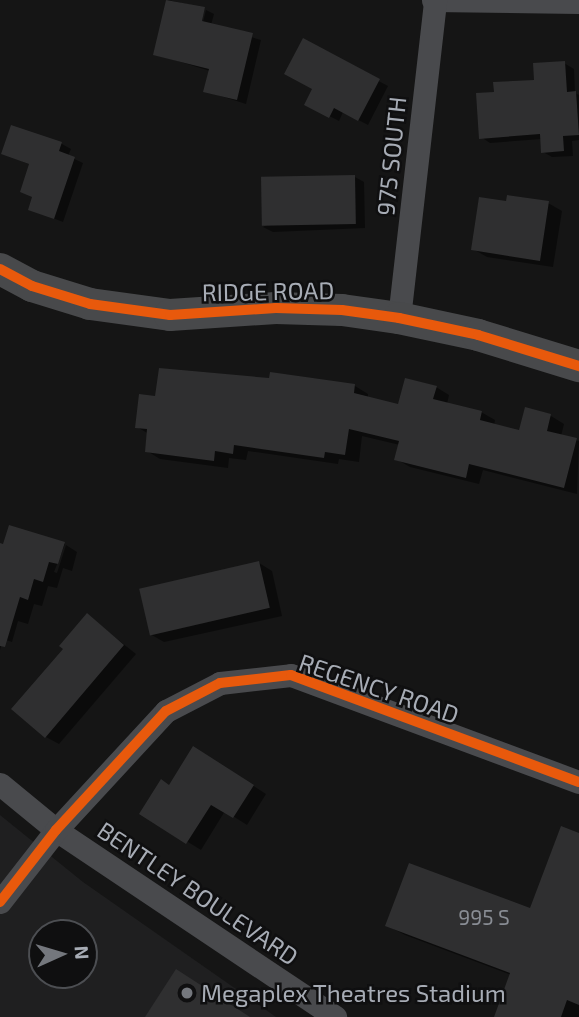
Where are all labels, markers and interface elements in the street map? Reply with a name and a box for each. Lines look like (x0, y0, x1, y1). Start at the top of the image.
street label: 975 SOUTH (370, 95, 412, 217)
street label: RIDGE ROAD (201, 275, 335, 307)
street label: REGENCY ROAD (295, 647, 463, 729)
street label: BENTLEY BOULEVARD (92, 815, 304, 971)
house number: 995 S (458, 904, 510, 930)
north arrow (28, 919, 98, 989)
text: N (71, 945, 94, 960)
place label: Megaplex Theatres Stadium (201, 979, 506, 1007)
marker: Megaplex Theatres Stadium (179, 985, 195, 1001)

